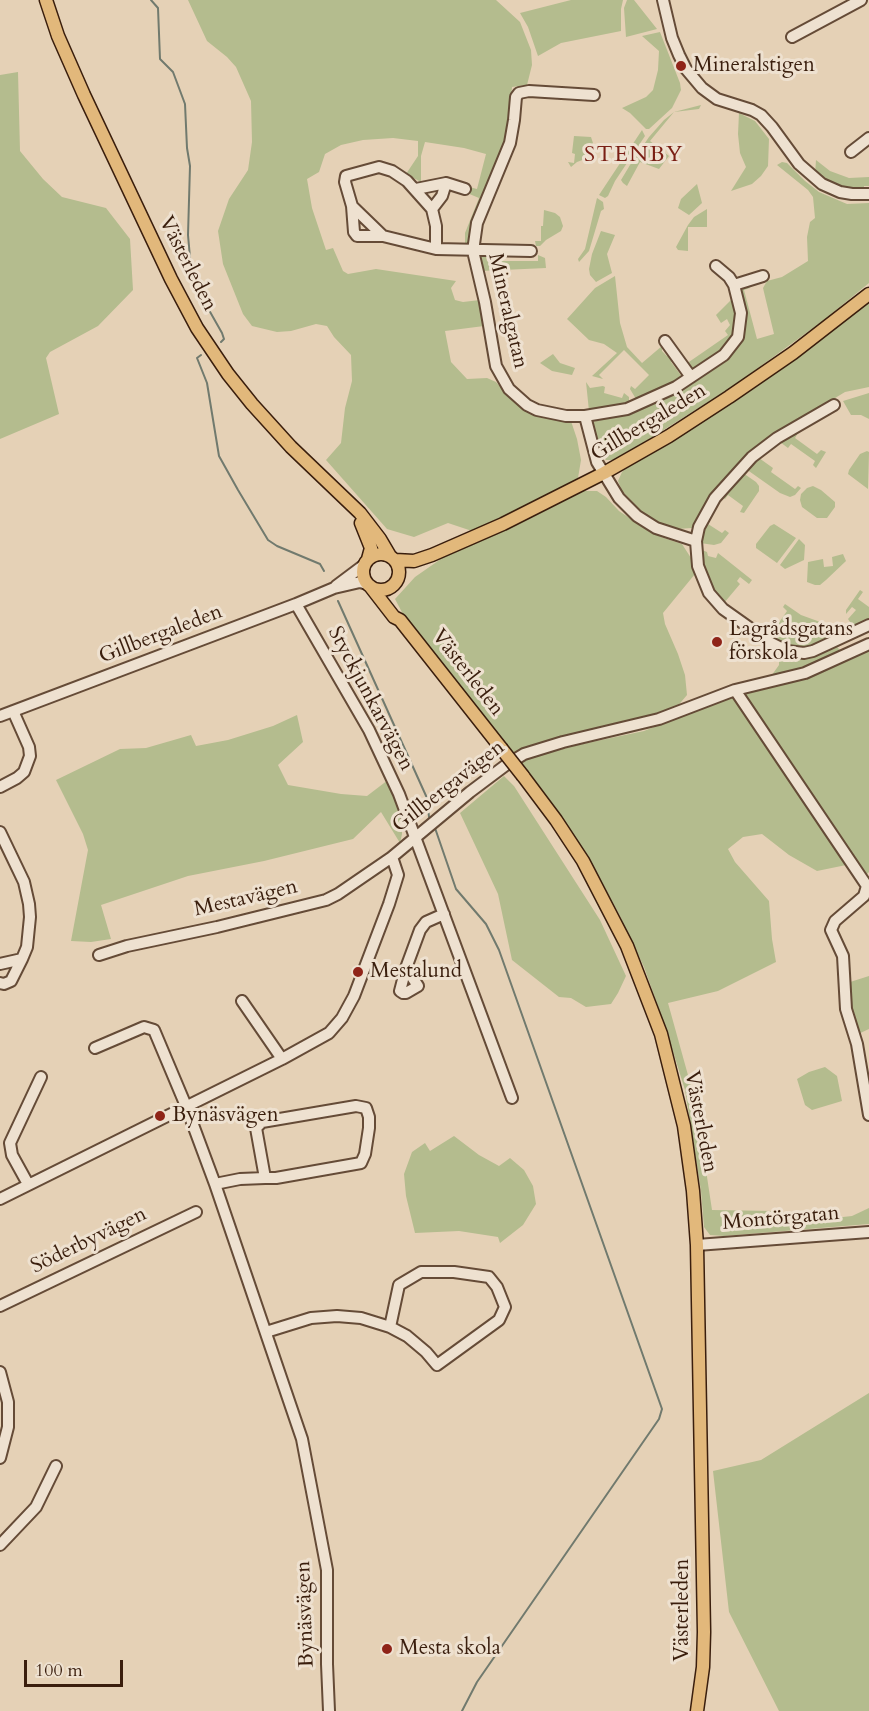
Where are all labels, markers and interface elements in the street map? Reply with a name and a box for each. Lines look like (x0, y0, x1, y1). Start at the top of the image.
place label: Mineralstigen (693, 53, 815, 79)
marker: Mineralstigen (674, 59, 688, 73)
district label: STENBY (584, 143, 684, 169)
street label: Västerleden (152, 212, 222, 316)
street label: Mineralgatan (481, 251, 533, 371)
street label: Gillbergaleden (587, 379, 711, 467)
street label: Gillbergaleden (96, 600, 226, 670)
place label: Lagrådsgatans förskola (729, 617, 853, 667)
street label: Styckjunkarvägen (321, 623, 419, 775)
street label: Västerleden (425, 625, 509, 721)
marker: Lagrådsgatans förskola (710, 635, 724, 649)
street label: Gillbergavägen (388, 735, 510, 839)
street label: Mestavägen (192, 875, 300, 923)
place label: Mestalund (370, 959, 462, 985)
marker: Mestalund (351, 965, 365, 979)
street label: Västerleden (678, 1069, 722, 1175)
place label: Bynäsvägen (172, 1103, 279, 1129)
marker: Bynäsvägen (153, 1109, 167, 1123)
street label: Montörgatan (722, 1201, 840, 1237)
street label: Söderbyvägen (27, 1202, 151, 1280)
street label: Västerleden (670, 1558, 696, 1662)
street label: Bynäsvägen (292, 1560, 320, 1668)
place label: Mesta skola (399, 1636, 501, 1662)
marker: Mesta skola (380, 1642, 394, 1656)
scale bar (27, 1648, 126, 1686)
text: 100 m (35, 1658, 83, 1683)

